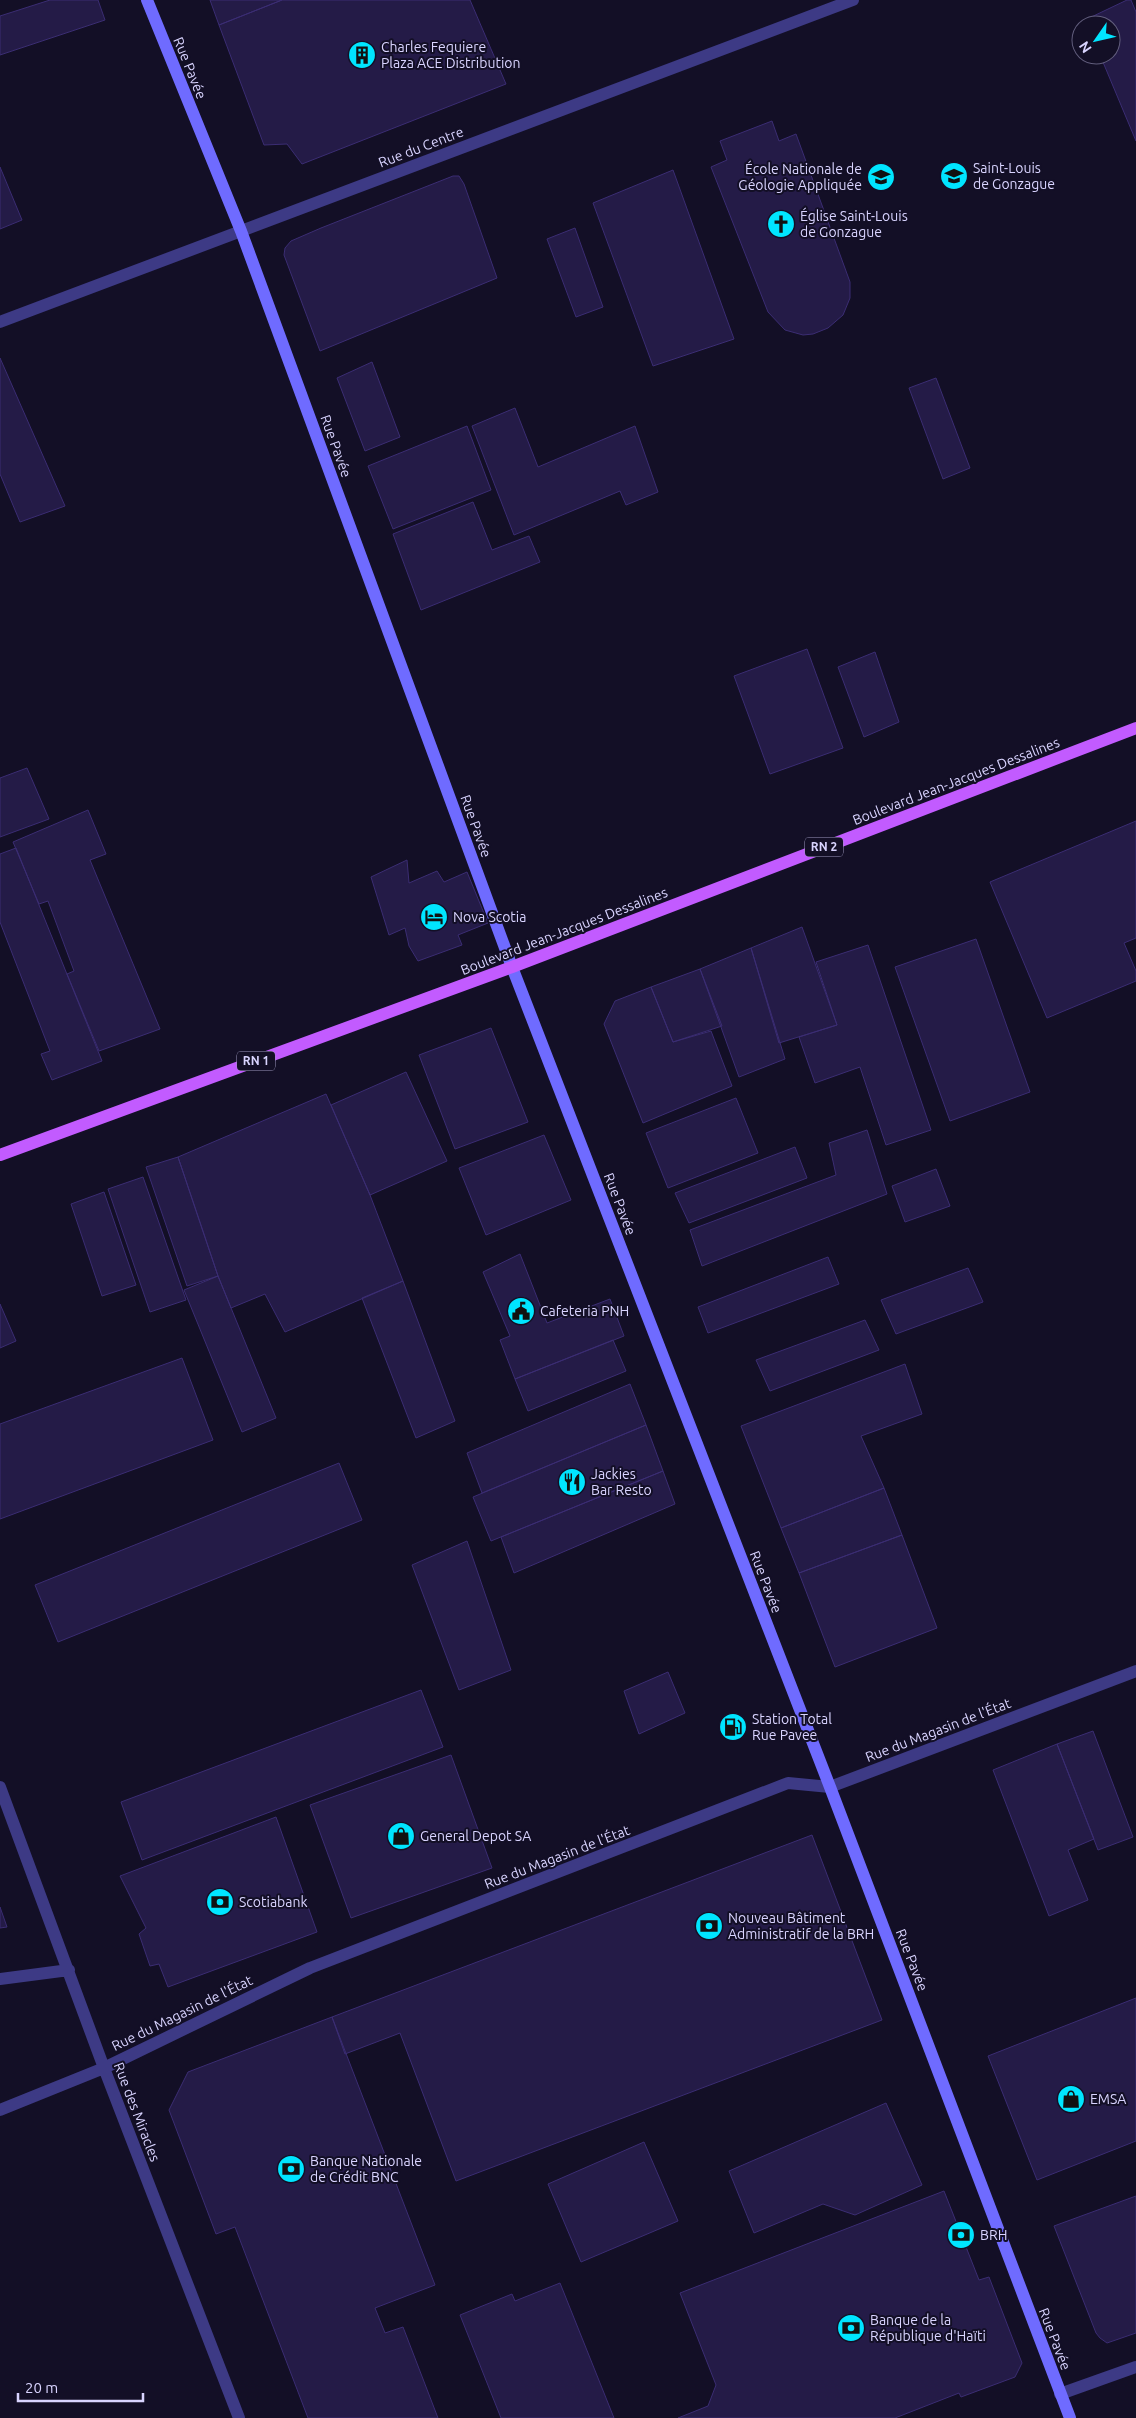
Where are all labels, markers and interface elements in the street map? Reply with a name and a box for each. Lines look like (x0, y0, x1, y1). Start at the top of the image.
north arrow (1071, 15, 1121, 65)
street label: Rue Pavée (170, 35, 210, 101)
text: N (1076, 38, 1095, 56)
place label: Charles Fequiere Plaza ACE Distribution (381, 39, 521, 71)
building icon: Charles Fequiere Plaza ACE Distribution (347, 40, 377, 70)
street label: Rue du Centre (376, 123, 466, 171)
place label: École Nationale de Géologie Appliquée (738, 160, 862, 193)
place label: Saint-Louis de Gonzague (973, 160, 1055, 192)
school or university icon: Saint-Louis de Gonzague (939, 161, 969, 191)
school or university icon: École Nationale de Géologie Appliquée (866, 162, 896, 192)
place label: Église Saint-Louis de Gonzague (800, 207, 908, 240)
church icon: Église Saint-Louis de Gonzague (766, 209, 796, 239)
street label: Rue Pavée (317, 413, 355, 479)
street label: Boulevard Jean-Jacques Dessalines (850, 734, 1062, 828)
street label: Rue Pavée (457, 793, 495, 859)
road number: RN 2 (805, 838, 843, 856)
street label: Boulevard Jean-Jacques Dessalines (458, 884, 670, 978)
hotel icon: Nova Scotia (419, 902, 449, 932)
place label: Nova Scotia (453, 909, 526, 925)
road number: RN 1 (237, 1052, 275, 1070)
street label: Rue Pavée (601, 1171, 639, 1237)
public building icon: Cafeteria PNH (506, 1296, 536, 1326)
place label: Cafeteria PNH (540, 1303, 629, 1319)
place label: Jackies Bar Resto (591, 1466, 652, 1498)
restaurant icon: Jackies Bar Resto (557, 1467, 587, 1497)
street label: Rue Pavée (747, 1549, 785, 1615)
street label: Rue du Magasin de l'État (863, 1694, 1013, 1765)
place label: Station Total Rue Pavee (752, 1711, 832, 1743)
fuel station icon: Station Total Rue Pavee (718, 1712, 748, 1742)
shop icon: General Depot SA (386, 1821, 416, 1851)
street label: Rue du Magasin de l'État (482, 1821, 632, 1892)
place label: General Depot SA (420, 1828, 531, 1844)
bank icon: Scotiabank (205, 1887, 235, 1917)
place label: Scotiabank (239, 1894, 308, 1910)
place label: Nouveau Bâtiment Administratif de la BRH (728, 1910, 874, 1942)
bank icon: Nouveau Bâtiment Administratif de la BRH (694, 1911, 724, 1941)
street label: Rue Pavée (893, 1927, 931, 1993)
street label: Rue du Magasin de l'État (109, 1971, 255, 2054)
street label: Rue des Miracles (111, 2060, 163, 2164)
shop icon: EMSA (1056, 2084, 1086, 2114)
place label: EMSA (1090, 2091, 1126, 2107)
place label: Banque Nationale de Crédit BNC (310, 2153, 422, 2185)
bank icon: Banque Nationale de Crédit BNC (276, 2154, 306, 2184)
bank icon: BRH (946, 2220, 976, 2250)
place label: BRH (980, 2227, 1007, 2243)
street label: Rue Pavée (1036, 2306, 1074, 2372)
place label: Banque de la République d'Haïti (870, 2312, 986, 2344)
bank icon: Banque de la République d'Haïti (836, 2313, 866, 2343)
scale bar (18, 2370, 142, 2402)
text: 20 m (25, 2379, 58, 2396)

